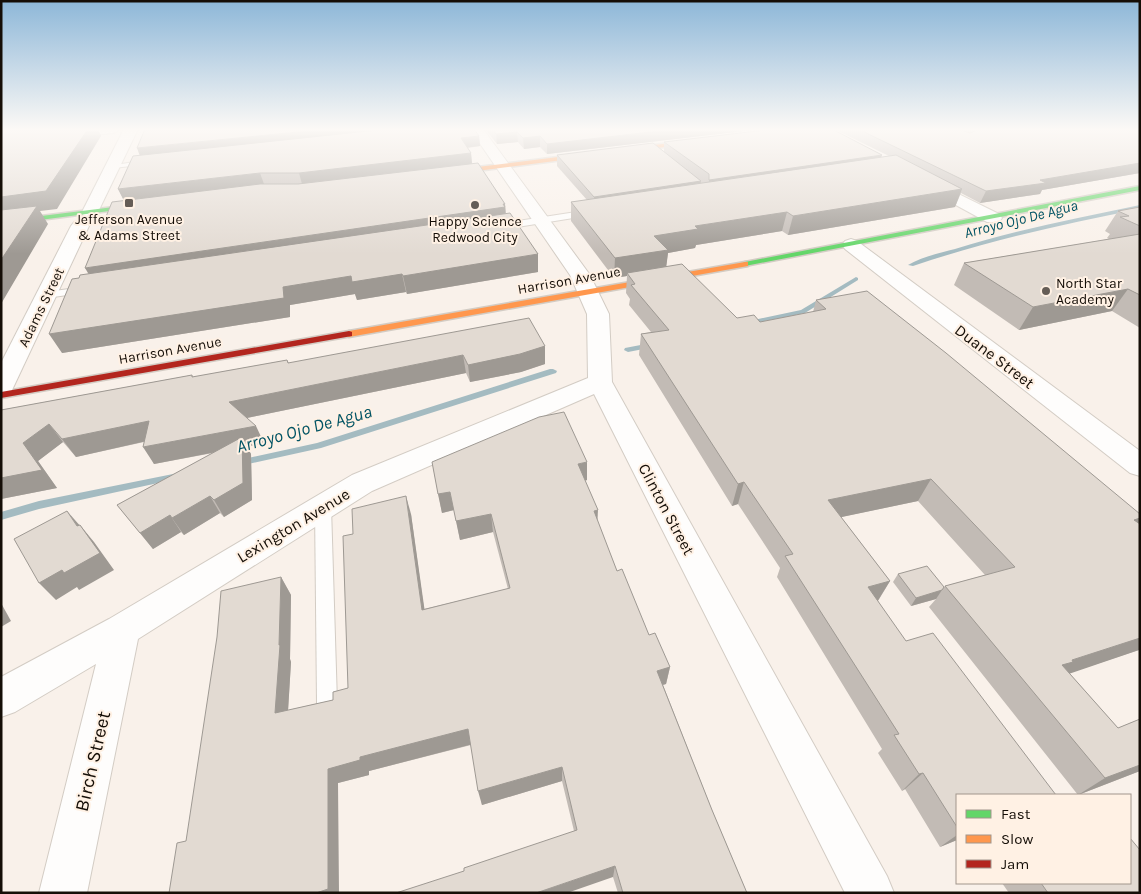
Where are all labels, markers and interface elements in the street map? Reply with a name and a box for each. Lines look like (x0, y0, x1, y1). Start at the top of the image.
water label: Arroyo Ojo De Agua (962, 196, 1080, 242)
marker: Jefferson Avenue & Adams Street (123, 197, 135, 209)
marker: Happy Science Redwood City (469, 199, 481, 211)
place label: Jefferson Avenue & Adams Street (75, 211, 183, 244)
place label: Happy Science Redwood City (428, 213, 522, 246)
street label: Harrison Avenue (516, 263, 622, 298)
street label: Adams Street (15, 265, 68, 350)
place label: North Star Academy (1056, 275, 1123, 308)
marker: North Star Academy (1040, 285, 1052, 297)
street label: Duane Street (951, 320, 1038, 392)
street label: Harrison Avenue (117, 333, 223, 368)
water label: Arroyo Ojo De Agua (234, 400, 374, 458)
street label: Clinton Street (634, 460, 699, 558)
street label: Lexington Avenue (233, 484, 353, 567)
street label: Birch Street (71, 709, 115, 814)
legend (956, 794, 1131, 884)
text: Fast (1001, 805, 1031, 823)
text: Slow (1001, 830, 1033, 848)
text: Jam (1001, 855, 1029, 873)

